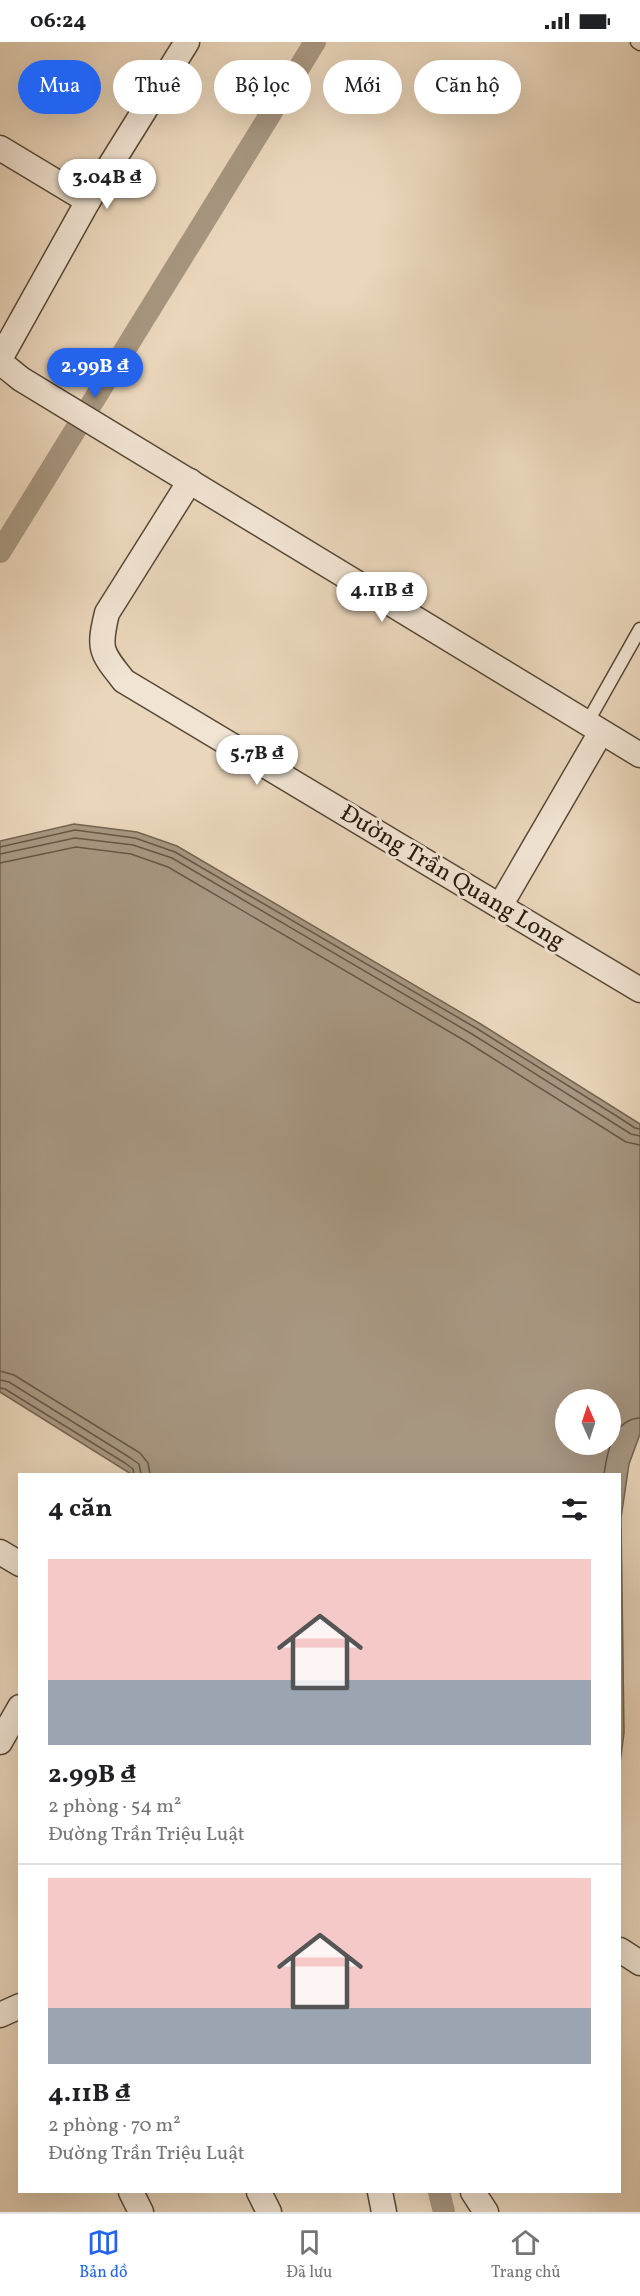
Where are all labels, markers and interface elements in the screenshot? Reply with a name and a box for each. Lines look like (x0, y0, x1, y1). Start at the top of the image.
text: 06:24 (30, 6, 86, 37)
chip: Mua (18, 60, 101, 114)
chip: Thuê (113, 60, 202, 114)
chip: Bộ lọc (214, 60, 311, 114)
chip: Mới (323, 60, 402, 114)
chip: Căn hộ (414, 60, 521, 114)
pin: 3.04B ₫ (52, 159, 162, 210)
text: 3.04B ₫ (72, 164, 142, 192)
pin: 2.99B ₫ (40, 348, 150, 399)
text: 2.99B ₫ (61, 353, 129, 381)
pin: 4.11B ₫ (327, 572, 437, 623)
text: 4.11B ₫ (350, 577, 414, 605)
pin: 5.7B ₫ (208, 735, 306, 786)
text: 5.7B ₫ (230, 740, 284, 768)
street label: Đường Trần Quang Long (333, 797, 571, 959)
north arrow (555, 1389, 621, 1455)
map controls (555, 1389, 621, 1455)
text: 4 căn (48, 1491, 112, 1527)
icon: filters (558, 1493, 591, 1526)
icon: home (266, 1598, 374, 1706)
text: 2.99B ₫ (48, 1757, 136, 1793)
text: 2 phòng · 54 m² (48, 1793, 181, 1821)
text: Đường Trần Triệu Luật (48, 1821, 245, 1849)
icon: home (266, 1917, 374, 2025)
text: 4.11B ₫ (48, 2076, 131, 2112)
text: 2 phòng · 70 m² (48, 2112, 181, 2140)
text: Đường Trần Triệu Luật (48, 2140, 245, 2168)
tab: Bản đồ (79, 2226, 128, 2284)
tab: Đã lưu (286, 2226, 332, 2284)
tab: Trang chủ (491, 2226, 561, 2284)

